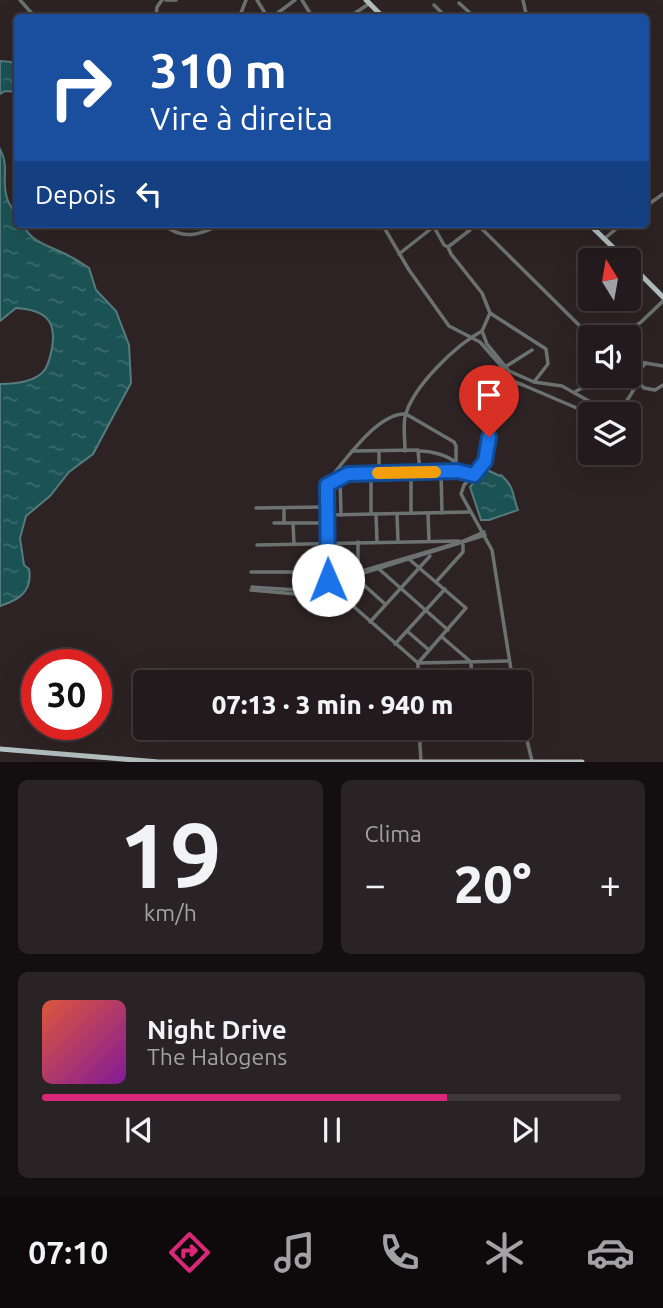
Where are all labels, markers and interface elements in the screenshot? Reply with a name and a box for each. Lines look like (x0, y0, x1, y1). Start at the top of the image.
icon: right (35, 42, 126, 133)
text: 310 m (150, 42, 287, 97)
text: Vire à direita (150, 100, 333, 136)
icon: left (130, 175, 168, 213)
text: Depois (35, 180, 116, 209)
north arrow (578, 248, 640, 312)
map controls (578, 248, 641, 465)
button: sound (578, 325, 641, 388)
pin (459, 365, 519, 437)
icon: arrive (470, 376, 508, 414)
button: layers (578, 402, 641, 465)
position arrow (291, 543, 365, 617)
speed limit sign: 30 (21, 649, 112, 740)
text: 07:13 · 3 min · 940 m (212, 690, 453, 719)
text: 19 (119, 803, 222, 905)
text: Clima (365, 821, 422, 846)
text: 20° (454, 855, 532, 913)
text: − (365, 863, 386, 905)
text: + (600, 863, 621, 905)
text: km/h (144, 900, 197, 925)
text: Night Drive (147, 1015, 287, 1044)
text: The Halogens (147, 1044, 287, 1069)
icon: previous (120, 1111, 158, 1149)
icon: pause (313, 1111, 351, 1149)
icon: next (506, 1111, 544, 1149)
icon: directions (165, 1228, 214, 1277)
icon: music (270, 1228, 319, 1277)
icon: phone (375, 1228, 424, 1277)
icon: climate (480, 1228, 529, 1277)
icon: car (586, 1228, 635, 1277)
text: 07:10 (28, 1234, 108, 1270)

